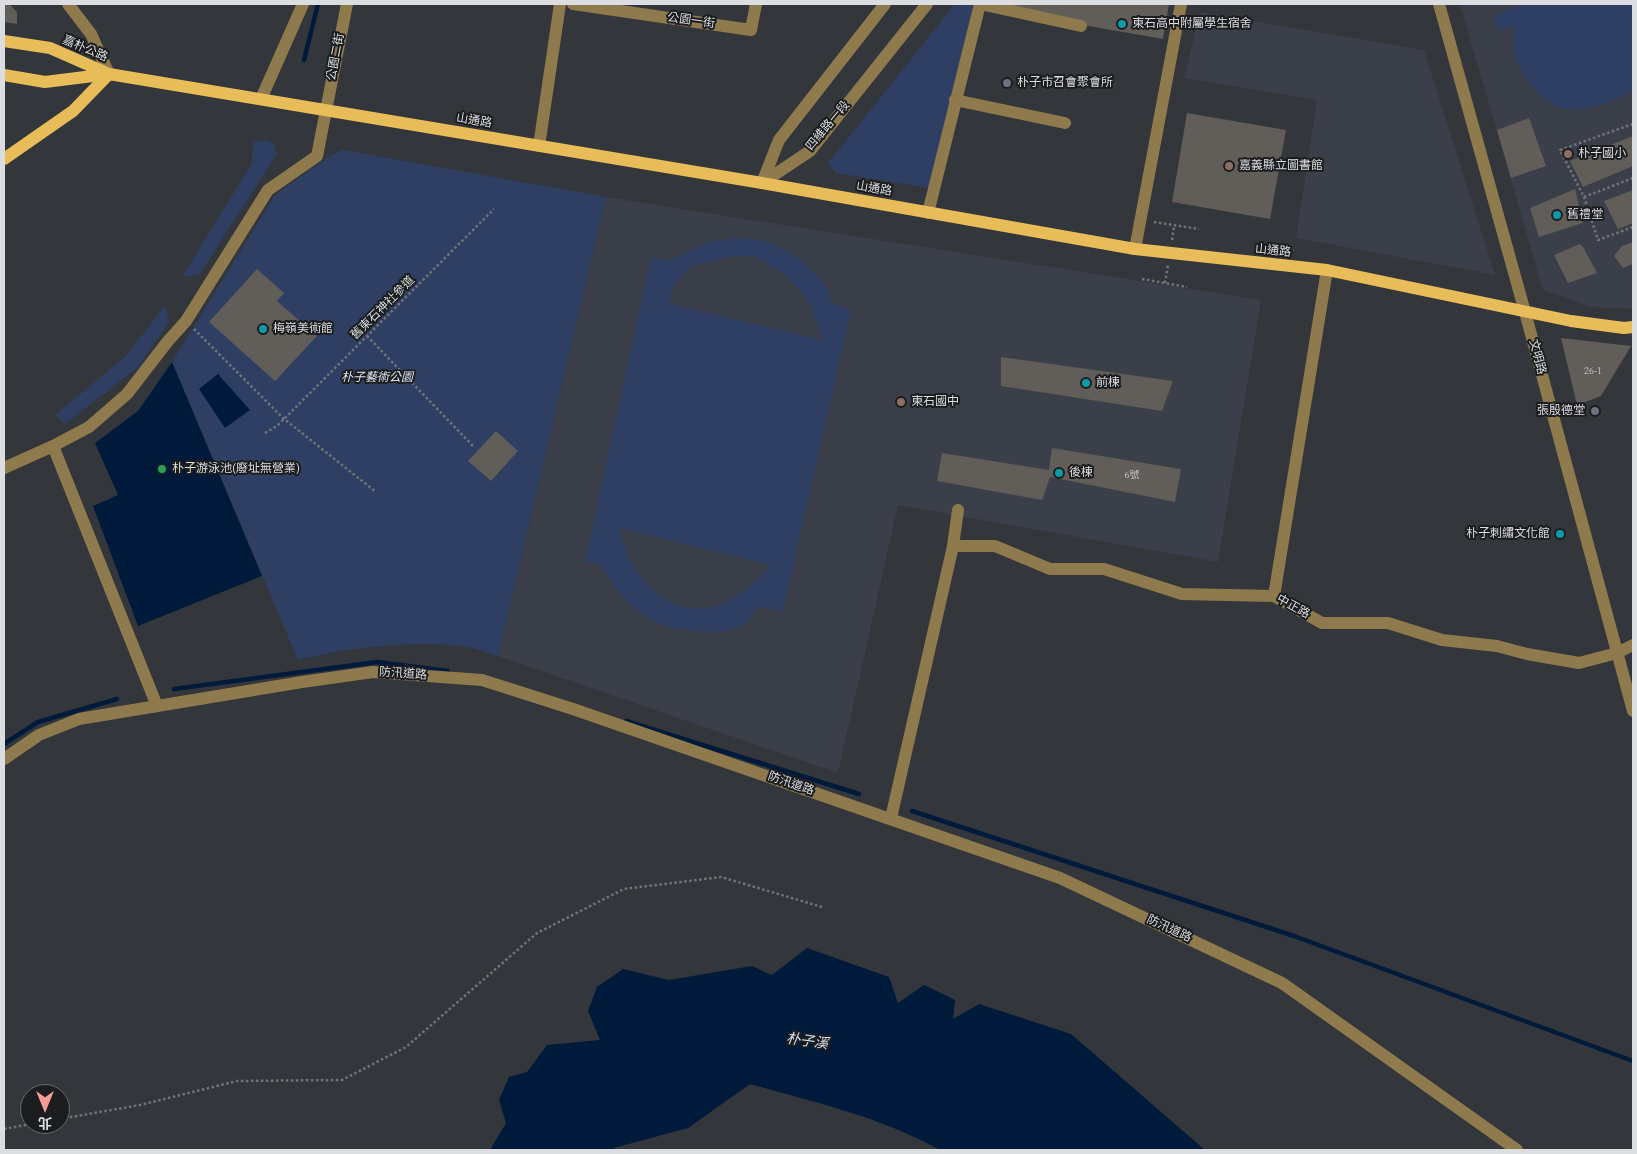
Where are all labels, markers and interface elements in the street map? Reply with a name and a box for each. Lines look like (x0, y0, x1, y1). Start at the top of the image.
street label: 公園一街 (666, 11, 716, 31)
place label: 東石高中附屬學生宿舍 (1132, 17, 1252, 31)
marker: 東石高中附屬學生宿舍 (1116, 18, 1128, 30)
street label: 公園二街 (324, 32, 348, 82)
street label: 嘉朴公路 (60, 33, 110, 65)
place label: 朴子市召會聚會所 (1017, 76, 1113, 90)
marker: 朴子市召會聚會所 (1001, 77, 1013, 89)
street label: 四維路一段 (803, 98, 853, 154)
street label: 山通路 (455, 111, 493, 131)
place label: 朴子國小 (1578, 147, 1626, 161)
marker: 朴子國小 (1562, 148, 1574, 160)
place label: 嘉義縣立圖書館 (1239, 159, 1323, 173)
marker: 嘉義縣立圖書館 (1223, 160, 1235, 172)
street label: 山通路 (855, 179, 893, 199)
place label: 舊禮堂 (1567, 208, 1603, 222)
marker: 舊禮堂 (1551, 209, 1563, 221)
street label: 山通路 (1254, 242, 1292, 260)
street label: 舊東石神社參道 (348, 273, 418, 343)
place label: 梅嶺美術館 (273, 322, 333, 336)
marker: 梅嶺美術館 (257, 323, 269, 335)
street label: 文明路 (1525, 338, 1549, 376)
house number: 26-1 (1584, 365, 1602, 377)
park label: 朴子藝術公園 (341, 371, 413, 385)
place label: 前棟 (1096, 376, 1120, 390)
marker: 前棟 (1080, 377, 1092, 389)
place label: 東石國中 (911, 395, 959, 409)
marker: 東石國中 (895, 396, 907, 408)
place label: 張殷德堂 (1537, 404, 1585, 418)
marker: 張殷德堂 (1589, 405, 1601, 417)
place label: 朴子游泳池(廢址無營業) (172, 462, 300, 476)
marker: 朴子游泳池(廢址無營業) (156, 463, 168, 475)
place label: 後棟 (1069, 466, 1093, 480)
marker: 後棟 (1053, 467, 1065, 479)
house number: 6號 (1125, 469, 1139, 481)
place label: 朴子刺繡文化館 (1466, 527, 1550, 541)
marker: 朴子刺繡文化館 (1554, 528, 1566, 540)
street label: 中正路 (1274, 592, 1312, 622)
street label: 防汛道路 (379, 665, 427, 683)
street label: 防汛道路 (766, 769, 816, 799)
street label: 防汛道路 (1144, 912, 1194, 946)
water label: 朴子溪 (785, 1031, 829, 1053)
north arrow (20, 1084, 70, 1134)
text: 北 (38, 1113, 52, 1133)

